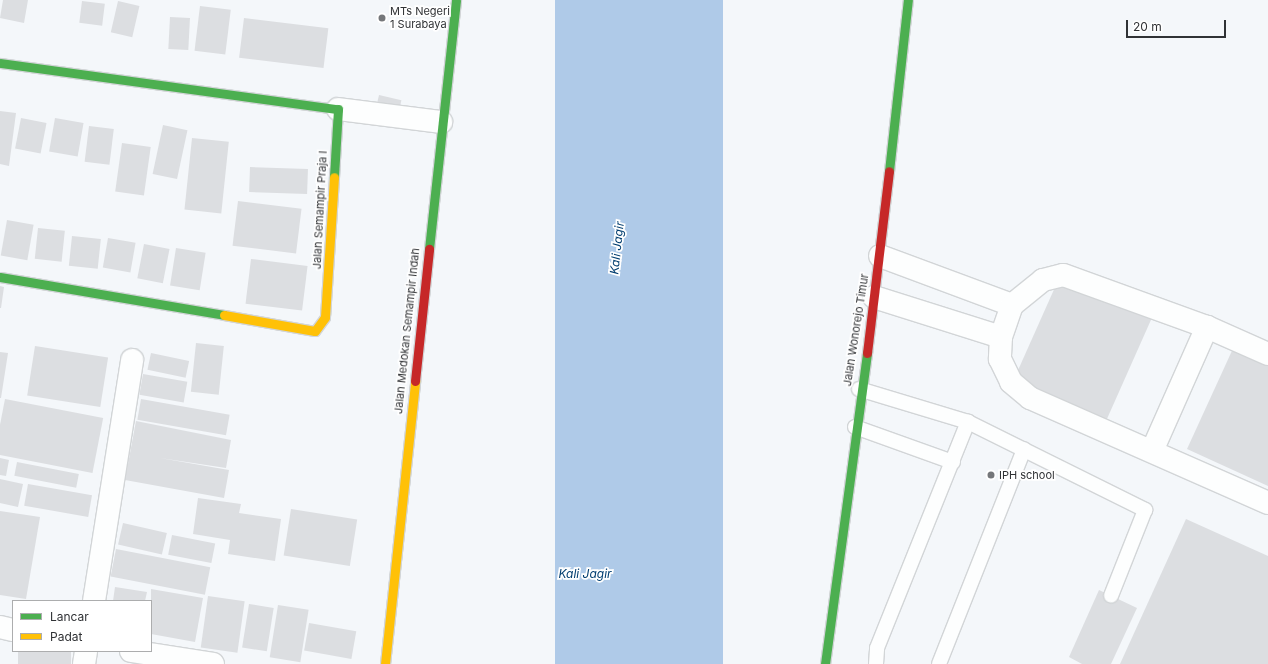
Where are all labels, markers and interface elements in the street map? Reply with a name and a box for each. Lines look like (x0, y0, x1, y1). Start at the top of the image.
place label: MTs Negeri 1 Surabaya (390, 5, 450, 31)
scale bar (1128, 12, 1228, 38)
marker: MTs Negeri 1 Surabaya (377, 13, 387, 23)
text: 20 m (1133, 19, 1162, 34)
street label: Jalan Semampir Praja I (310, 150, 330, 270)
water label: Kali Jagir (607, 221, 627, 275)
street label: Jalan Medokan Semampir Indah (392, 247, 422, 415)
street label: Jalan Wonorejo Timur (841, 273, 871, 387)
place label: IPH school (999, 468, 1055, 482)
marker: IPH school (986, 470, 996, 480)
water label: Kali Jagir (558, 567, 612, 581)
legend (12, 600, 152, 652)
text: Lancar (50, 609, 89, 624)
text: Padat (50, 629, 82, 644)

